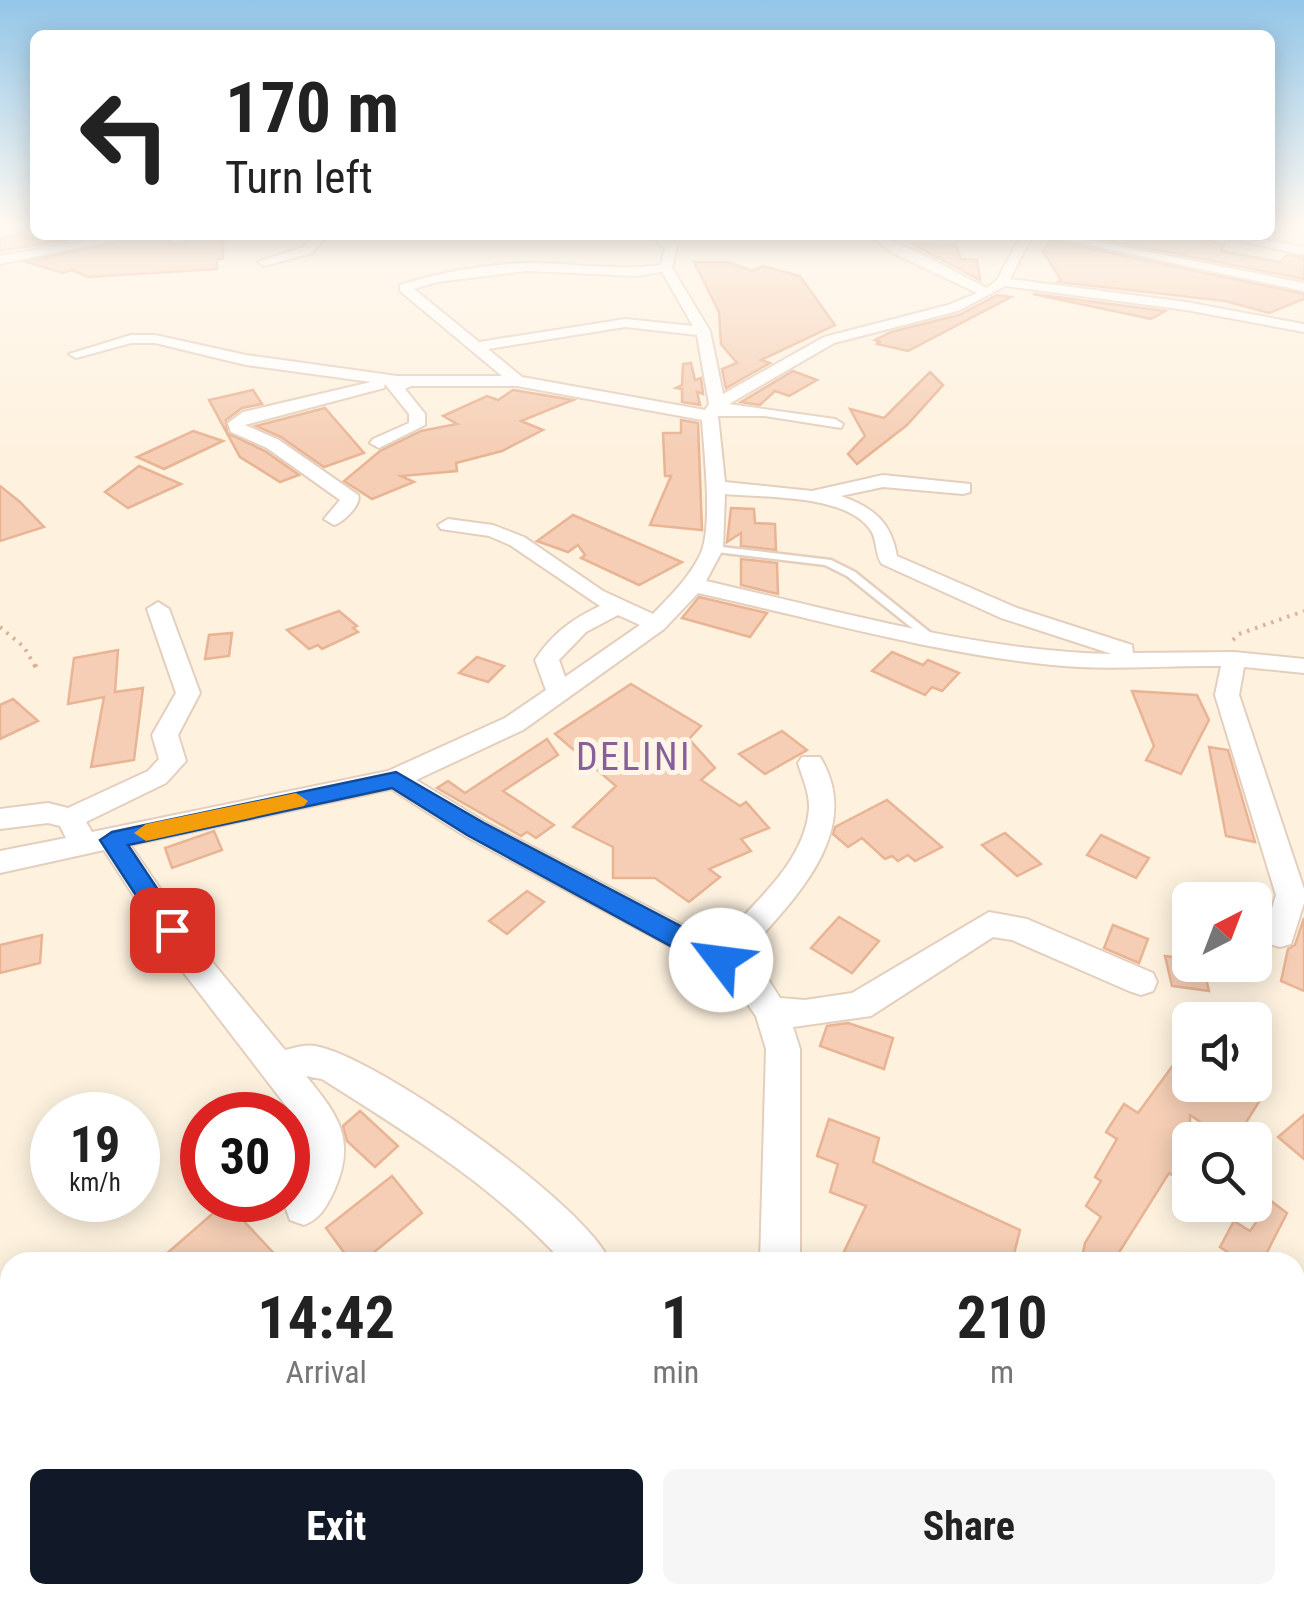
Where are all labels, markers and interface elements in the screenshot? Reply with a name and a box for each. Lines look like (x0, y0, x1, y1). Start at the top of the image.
text: 170 m (225, 67, 399, 149)
icon: left (60, 70, 190, 200)
text: Turn left (225, 151, 373, 204)
district label: DELINI (576, 735, 692, 779)
north arrow (1172, 882, 1272, 982)
map controls (1172, 882, 1272, 1222)
pin (130, 888, 215, 973)
icon: arrive (145, 903, 200, 958)
position arrow (669, 908, 773, 1012)
button: sound (1172, 1002, 1272, 1102)
speed limit sign: 30 (180, 1092, 310, 1222)
text: 19 (70, 1116, 120, 1174)
button: search (1172, 1122, 1272, 1222)
text: km/h (69, 1168, 121, 1197)
text: 14:42 (257, 1282, 395, 1353)
text: 1 (661, 1282, 691, 1353)
text: 210 (957, 1282, 1048, 1353)
text: Arrival (285, 1353, 367, 1391)
text: min (652, 1353, 699, 1391)
text: m (990, 1353, 1014, 1391)
button: Exit (30, 1469, 643, 1584)
button: Share (663, 1469, 1275, 1584)

